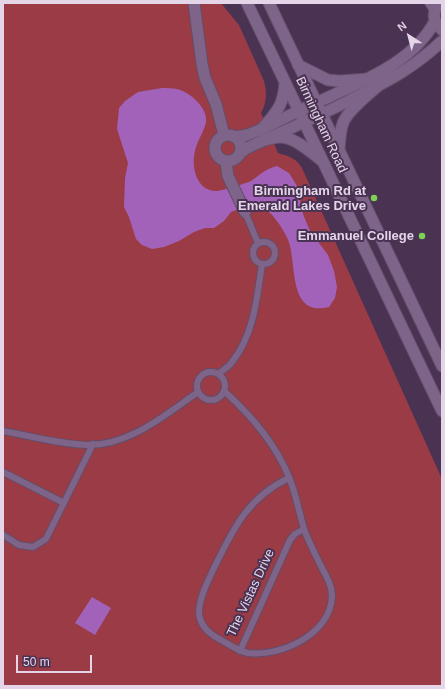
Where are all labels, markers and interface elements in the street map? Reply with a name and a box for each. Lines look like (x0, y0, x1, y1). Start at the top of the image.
north arrow (389, 16, 429, 56)
text: N (395, 19, 409, 33)
street label: Birmingham Road (292, 75, 350, 175)
place label: Birmingham Rd at Emerald Lakes Drive (238, 183, 366, 214)
marker: Birmingham Rd at Emerald Lakes Drive (369, 193, 379, 203)
place label: Emmanuel College (298, 228, 414, 244)
marker: Emmanuel College (417, 231, 427, 241)
street label: The Vistas Drive (224, 547, 278, 639)
scale bar (18, 647, 94, 673)
text: 50 m (23, 655, 50, 669)

